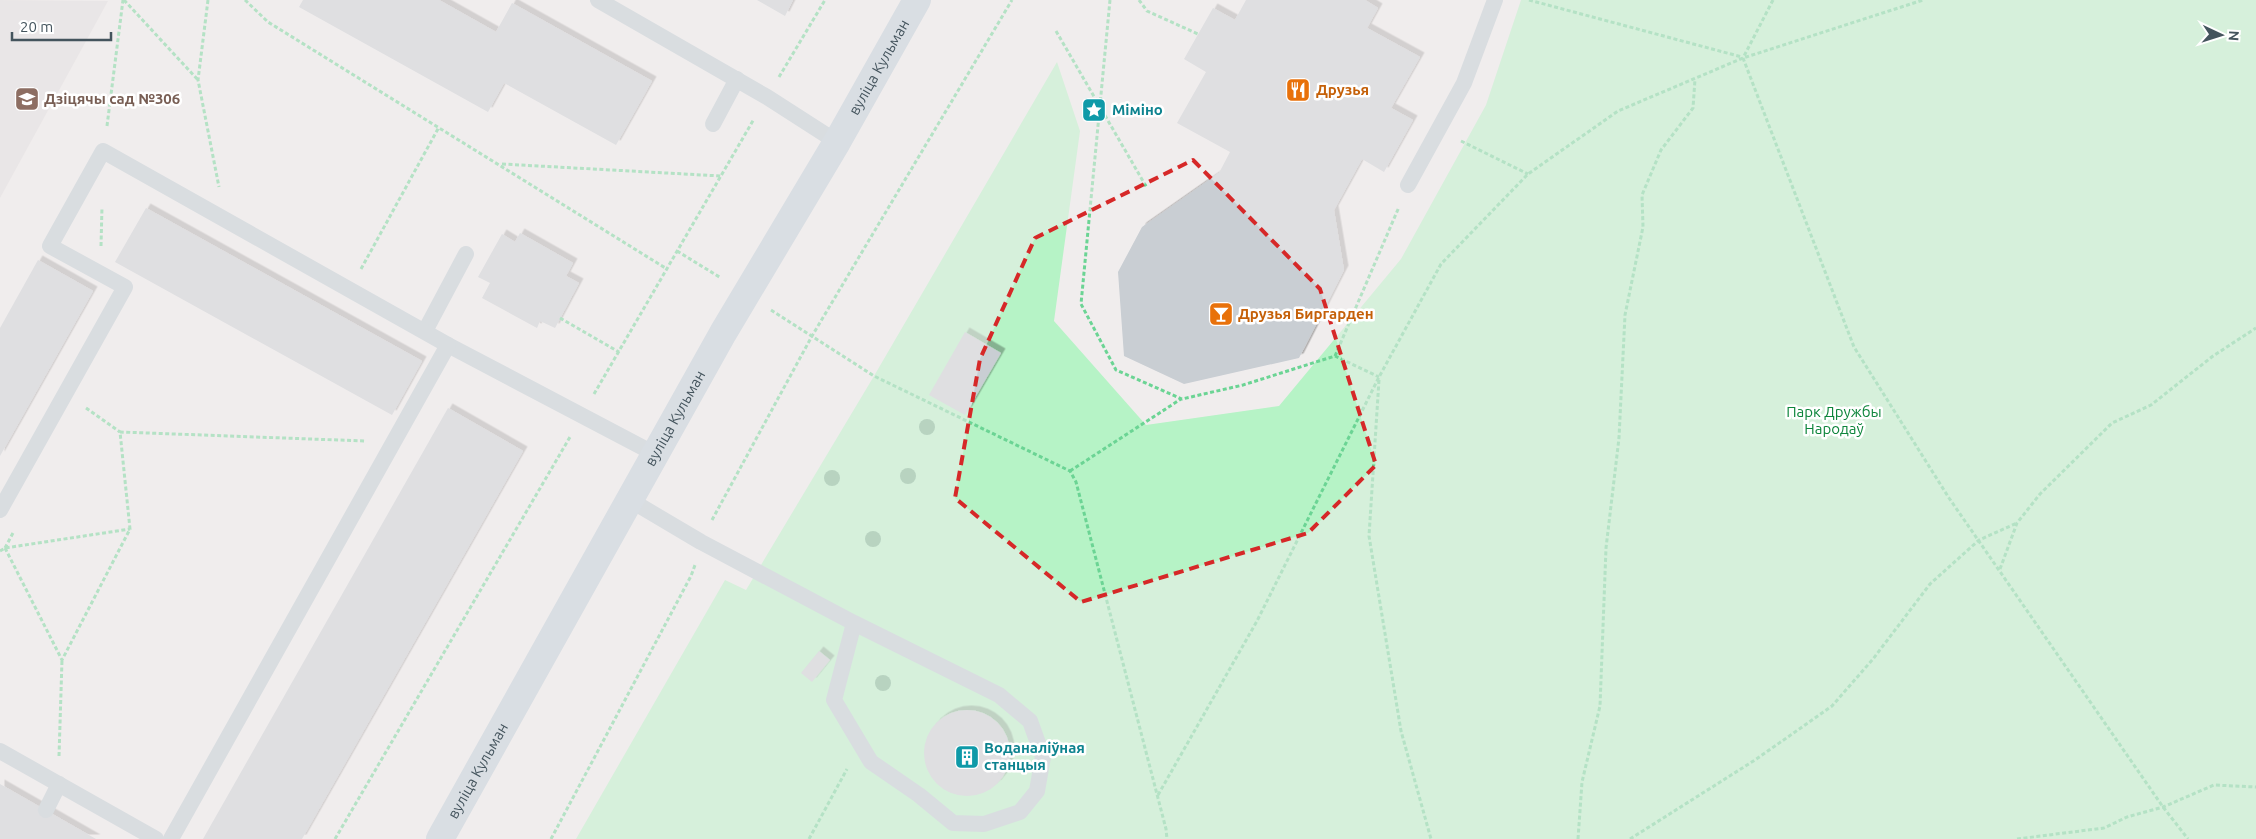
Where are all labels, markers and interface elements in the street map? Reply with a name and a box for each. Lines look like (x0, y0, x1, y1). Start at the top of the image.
scale bar (12, 10, 111, 42)
north arrow (2196, 10, 2246, 60)
street label: вуліца Кульман (845, 16, 912, 118)
text: 20 m (20, 18, 53, 35)
text: N (2226, 30, 2242, 42)
restaurant icon: Друзья (1285, 77, 1311, 103)
place label: Друзья (1316, 81, 1369, 98)
school or university icon: Дзіцячы сад №306 (14, 86, 40, 112)
place label: Дзіцячы сад №306 (44, 90, 180, 107)
place icon: Міміно (1081, 97, 1107, 123)
place label: Міміно (1112, 101, 1163, 118)
bar icon: Друзья Биргарден (1208, 301, 1234, 327)
place label: Друзья Биргарден (1238, 305, 1374, 322)
street label: вуліца Кульман (641, 367, 708, 469)
park label: Парк Дружбы Народаў (1786, 403, 1882, 437)
street label: вуліца Кульман (444, 720, 511, 822)
place label: Воданаліўная станцыя (984, 739, 1085, 773)
building icon: Воданаліўная станцыя (954, 744, 980, 770)

